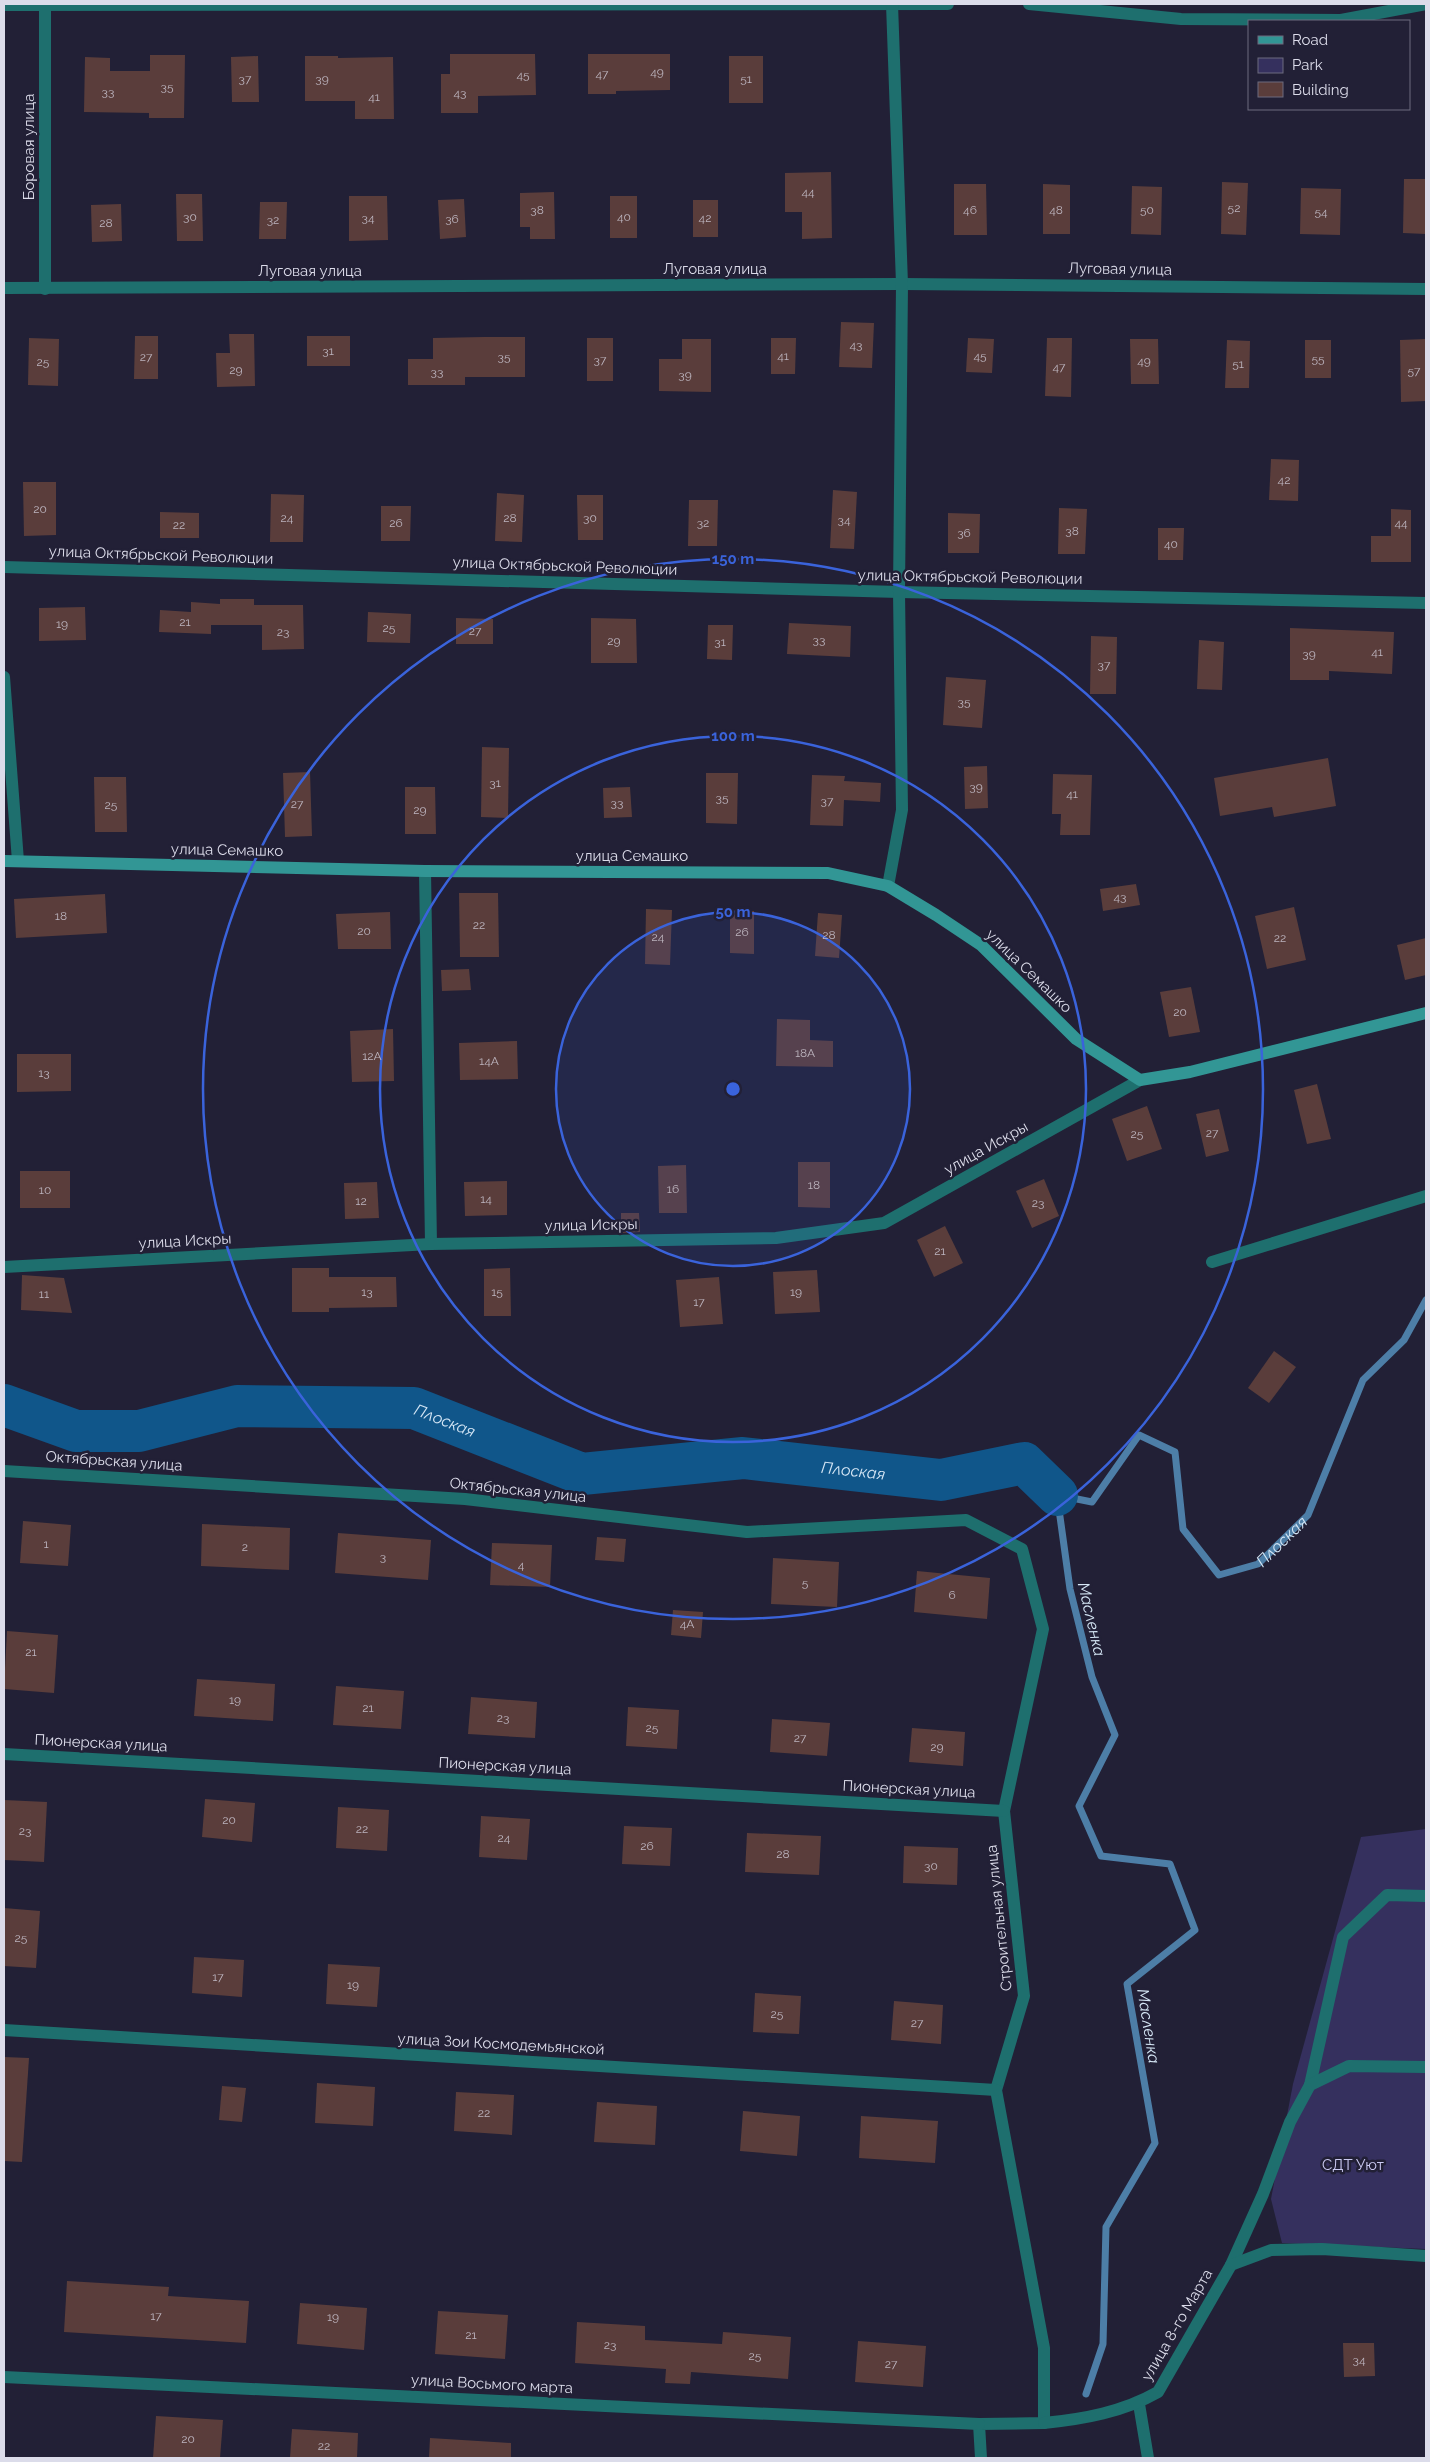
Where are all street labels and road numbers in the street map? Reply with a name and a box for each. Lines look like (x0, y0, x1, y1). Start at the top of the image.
street label: Боровая улица (20, 94, 38, 200)
street label: Луговая улица (1068, 259, 1172, 279)
street label: Луговая улица (663, 260, 767, 278)
street label: Луговая улица (258, 262, 362, 280)
street label: улица Октябрьской Революции (48, 542, 274, 568)
street label: улица Октябрьской Революции (452, 553, 678, 579)
street label: улица Октябрьской Революции (857, 566, 1083, 588)
street label: улица Семашко (171, 840, 283, 860)
street label: улица Семашко (576, 847, 688, 865)
street label: улица Семашко (982, 926, 1076, 1017)
street label: улица Искры (941, 1118, 1031, 1178)
street label: улица Искры (544, 1215, 638, 1235)
street label: улица Искры (138, 1230, 232, 1252)
street label: Октябрьская улица (45, 1447, 183, 1475)
street label: Октябрьская улица (449, 1474, 587, 1506)
street label: Пионерская улица (34, 1731, 168, 1755)
street label: Пионерская улица (438, 1754, 572, 1778)
street label: Пионерская улица (842, 1777, 976, 1801)
street label: Строительная улица (982, 1844, 1016, 1992)
street label: улица Зои Космодемьянской (397, 2030, 605, 2058)
street label: улица 8-го Марта (1138, 2266, 1216, 2384)
street label: улица Восьмого марта (411, 2371, 573, 2397)

